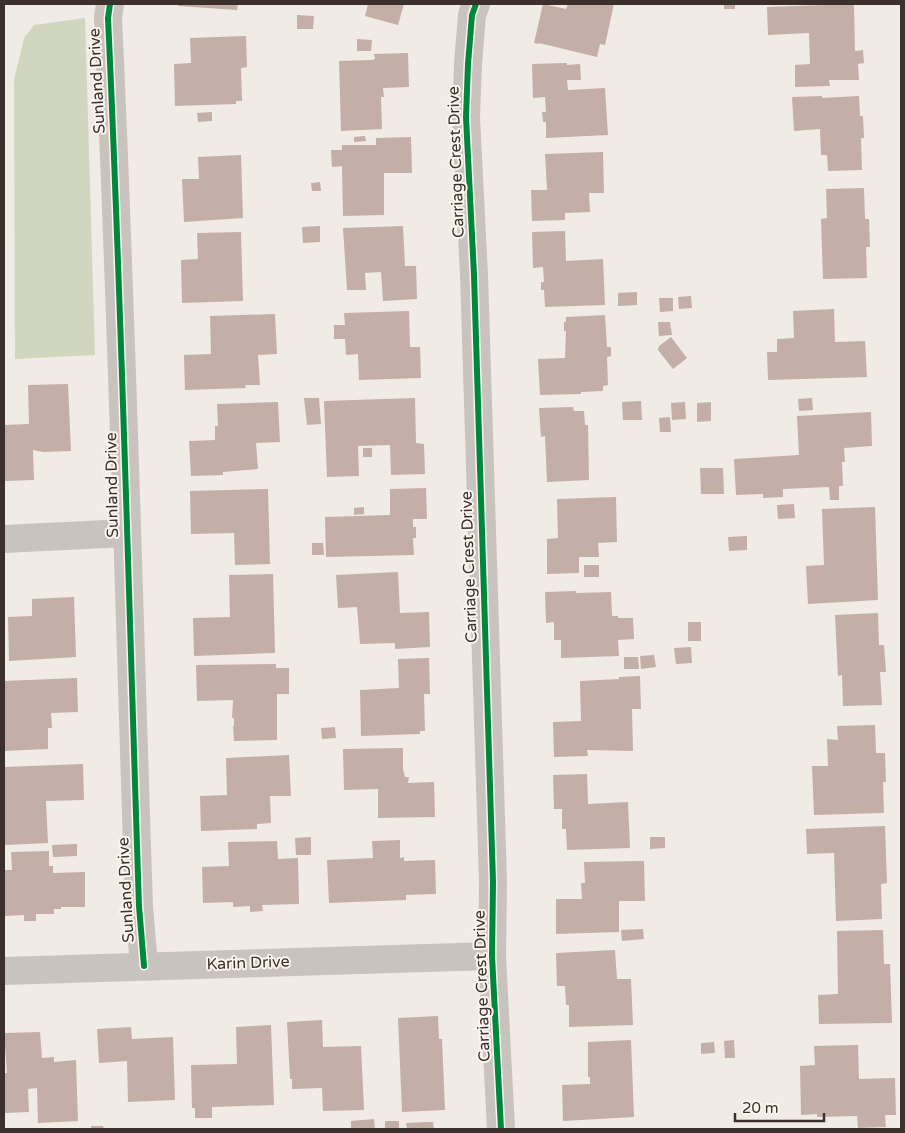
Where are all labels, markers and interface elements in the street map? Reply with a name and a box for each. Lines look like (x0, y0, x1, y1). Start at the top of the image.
street label: Sunland Drive (84, 28, 110, 134)
street label: Carriage Crest Drive (443, 86, 469, 238)
street label: Sunland Drive (101, 432, 123, 538)
street label: Carriage Crest Drive (456, 491, 482, 643)
street label: Sunland Drive (113, 837, 139, 943)
street label: Carriage Crest Drive (469, 910, 495, 1062)
street label: Karin Drive (206, 952, 290, 974)
scale bar (735, 1090, 824, 1122)
text: 20 m (742, 1099, 779, 1117)

